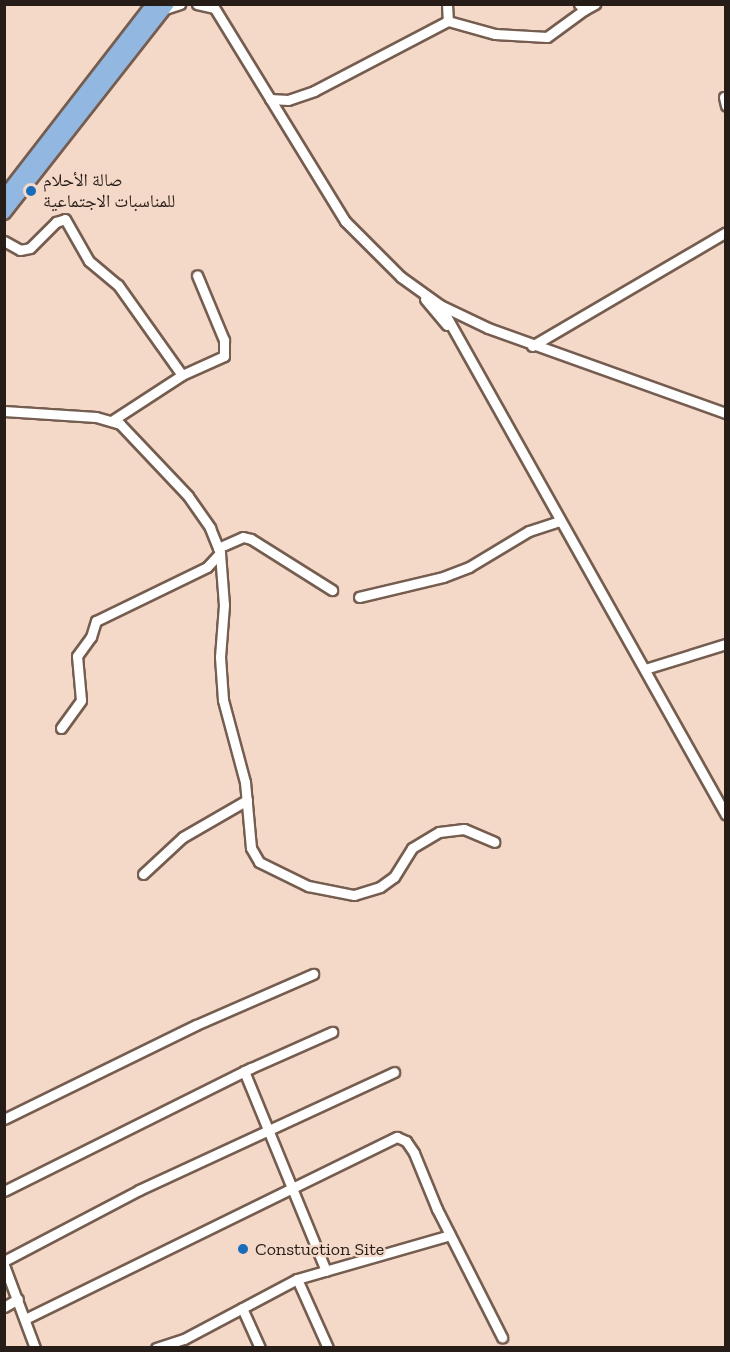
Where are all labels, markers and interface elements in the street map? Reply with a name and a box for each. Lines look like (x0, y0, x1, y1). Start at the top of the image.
place label: صالة الأحلام للمناسبات الاجتماعية (43, 170, 175, 213)
marker: صالة الأحلام للمناسبات الاجتماعية (24, 184, 38, 198)
place label: Constuction Site (255, 1238, 384, 1260)
marker: Constuction Site (236, 1242, 250, 1256)

